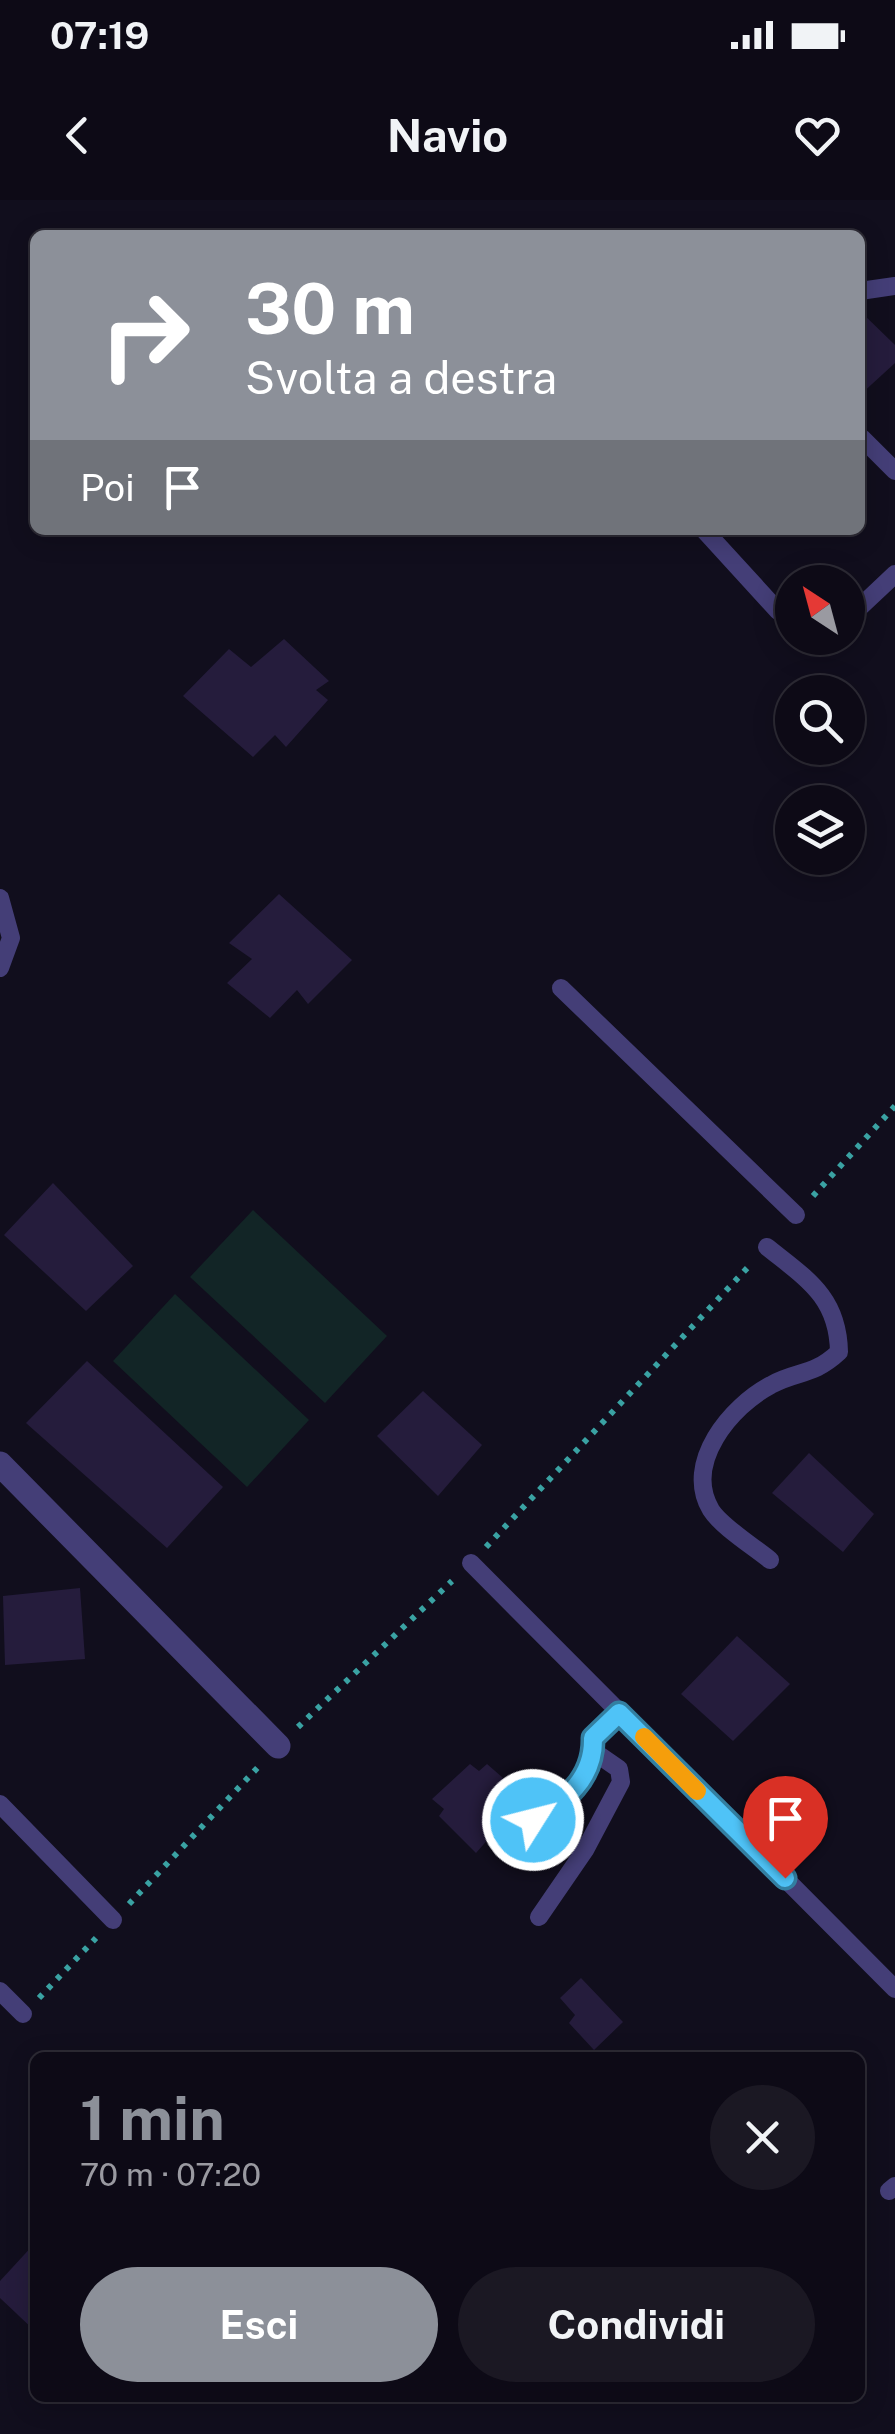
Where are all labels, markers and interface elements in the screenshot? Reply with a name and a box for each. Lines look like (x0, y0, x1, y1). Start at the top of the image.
text: 07:19 (50, 13, 149, 58)
icon: back (50, 108, 105, 163)
icon: heart (790, 108, 845, 163)
text: Navio (387, 109, 508, 162)
text: 30 m (245, 267, 415, 350)
icon: right (80, 270, 210, 400)
text: Svolta a destra (245, 351, 557, 404)
icon: arrive (155, 460, 210, 515)
text: Poi (80, 465, 135, 510)
north arrow (775, 565, 865, 655)
map controls (775, 565, 865, 875)
button: search (775, 675, 865, 765)
button: layers (775, 785, 865, 875)
position arrow (481, 1768, 585, 1872)
pin (743, 1776, 828, 1879)
icon: arrive (758, 1791, 813, 1846)
text: 1 min (80, 2083, 225, 2154)
button: close (710, 2085, 815, 2190)
text: 70 m · 07:20 (80, 2156, 261, 2193)
button: Esci (80, 2267, 438, 2382)
button: Condividi (458, 2267, 815, 2382)

